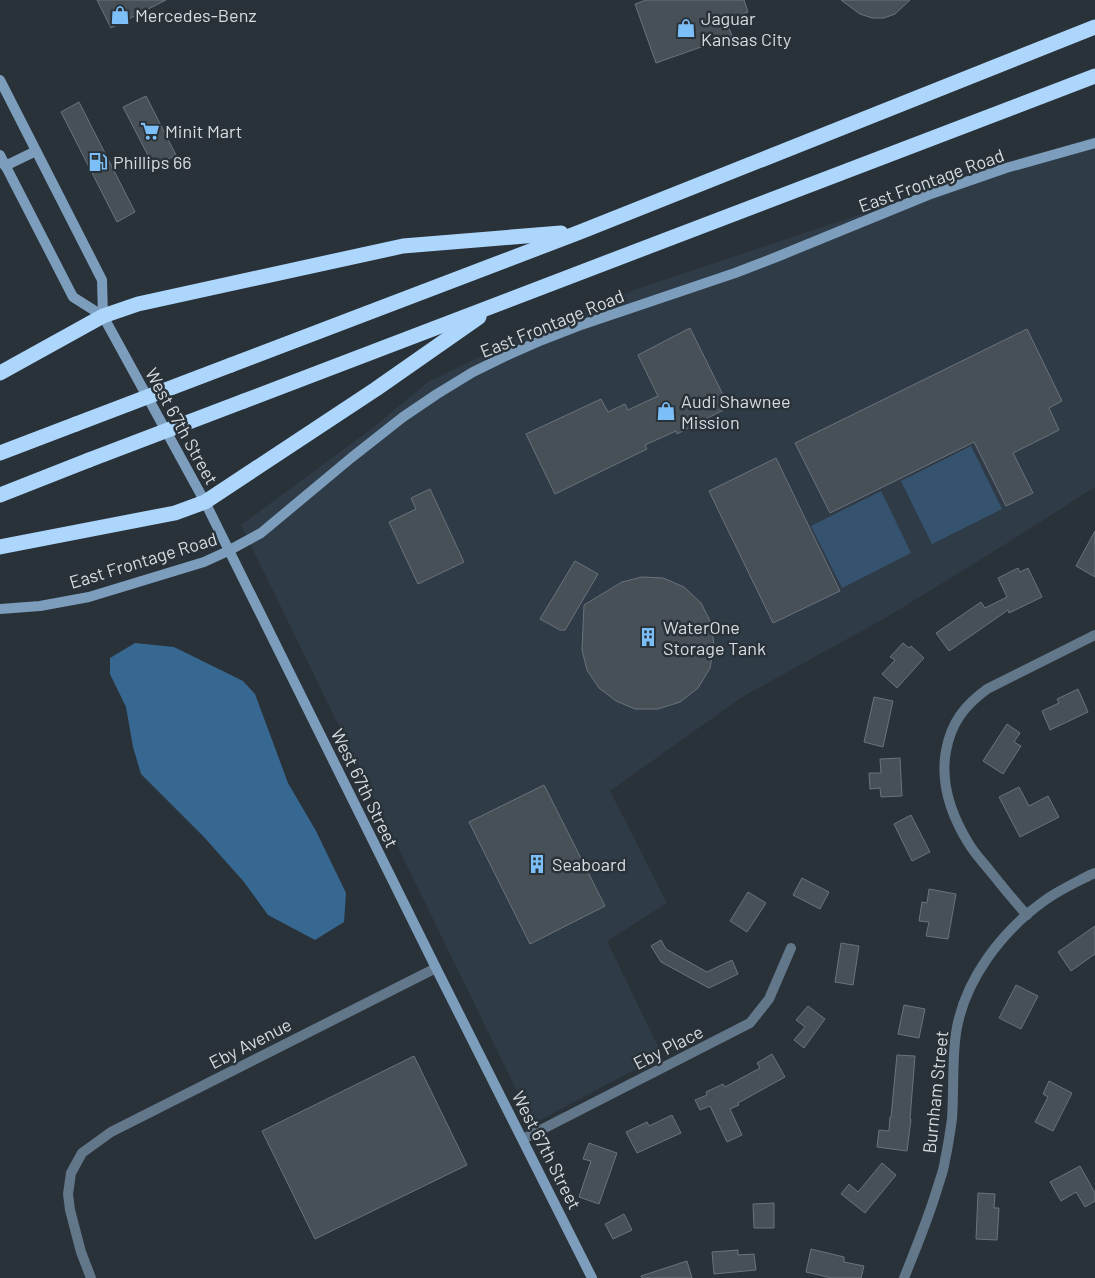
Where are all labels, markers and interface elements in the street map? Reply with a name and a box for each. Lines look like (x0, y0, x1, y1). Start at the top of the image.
shop icon: Mercedes-Benz (109, 4, 131, 26)
place label: Mercedes-Benz (135, 4, 256, 26)
place label: Jaguar Kansas City (701, 7, 791, 50)
shop icon: Jaguar Kansas City (675, 17, 697, 39)
supermarket icon: Minit Mart (139, 120, 161, 142)
place label: Minit Mart (165, 120, 242, 142)
street label: East Frontage Road (855, 143, 1007, 217)
fuel station icon: Phillips 66 (87, 151, 109, 173)
place label: Phillips 66 (113, 151, 192, 173)
street label: East Frontage Road (477, 284, 627, 362)
street label: West 67th Street (141, 364, 223, 488)
place label: Audi Shawnee Mission (681, 390, 791, 433)
shop icon: Audi Shawnee Mission (655, 400, 677, 422)
street label: East Frontage Road (67, 527, 219, 593)
place label: WaterOne Storage Tank (663, 616, 766, 659)
building icon: WaterOne Storage Tank (637, 626, 659, 648)
street label: West 67th Street (327, 725, 403, 851)
building icon: Seaboard (526, 853, 548, 875)
place label: Seaboard (552, 853, 626, 875)
street label: Eby Avenue (205, 1013, 295, 1073)
street label: Eby Place (629, 1020, 707, 1074)
street label: Burnham Street (918, 1029, 952, 1155)
street label: West 67th Street (508, 1087, 586, 1213)

